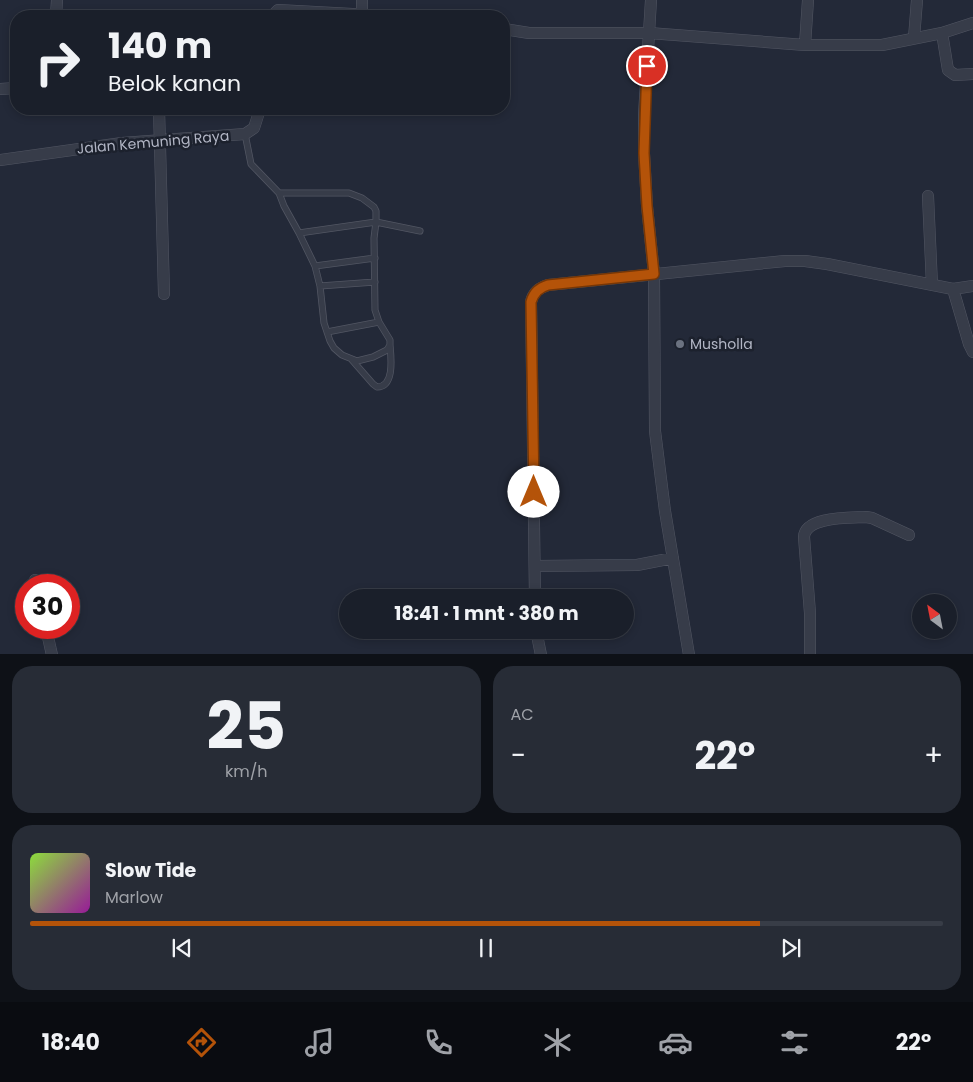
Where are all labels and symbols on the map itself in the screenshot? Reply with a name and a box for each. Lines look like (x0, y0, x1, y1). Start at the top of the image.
pin (626, 45, 668, 87)
street label: Jalan Kemuning Raya (76, 125, 230, 159)
place label: Musholla (690, 334, 753, 354)
marker: Musholla (674, 338, 686, 350)
position arrow (507, 465, 559, 517)
speed limit sign: 30 (15, 574, 80, 639)
north arrow (912, 594, 958, 639)

